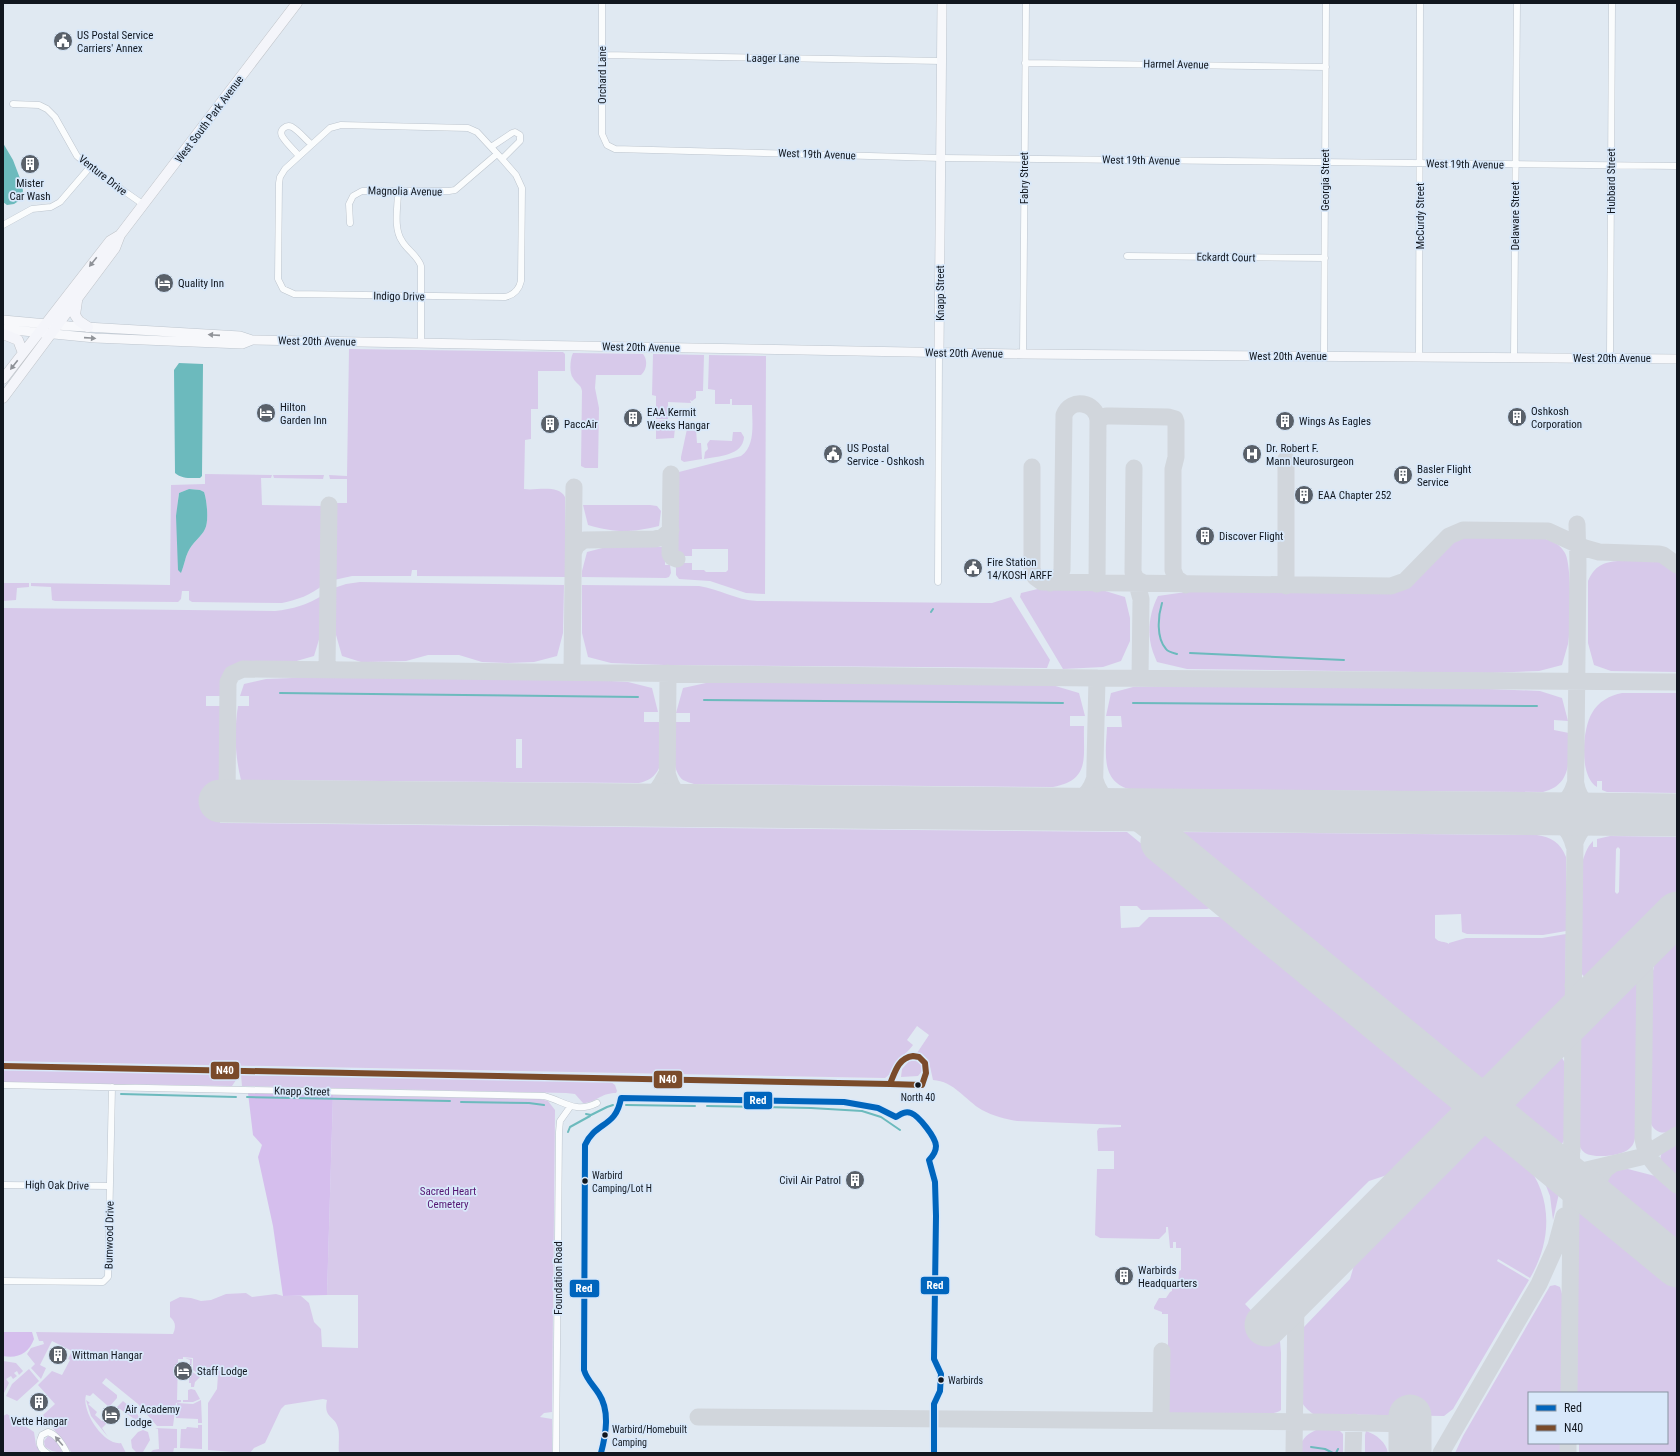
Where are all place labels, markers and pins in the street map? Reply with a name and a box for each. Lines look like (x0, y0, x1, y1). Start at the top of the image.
place label: US Postal Service Carriers' Annex (77, 29, 153, 55)
public building icon: US Postal Service Carriers' Annex (52, 30, 74, 52)
building icon: Mister Car Wash (19, 153, 41, 175)
place label: Mister Car Wash (9, 177, 51, 203)
hotel icon: Quality Inn (153, 272, 175, 294)
place label: Quality Inn (178, 277, 224, 290)
place label: Hilton Garden Inn (280, 401, 327, 427)
hotel icon: Hilton Garden Inn (255, 402, 277, 424)
place label: Oshkosh Corporation (1531, 405, 1582, 431)
place label: EAA Kermit Weeks Hangar (647, 406, 710, 432)
building icon: Oshkosh Corporation (1506, 406, 1528, 428)
building icon: EAA Kermit Weeks Hangar (622, 407, 644, 429)
building icon: Wings As Eagles (1274, 410, 1296, 432)
building icon: PaccAir (539, 413, 561, 435)
place label: Wings As Eagles (1299, 415, 1371, 428)
place label: PaccAir (564, 418, 598, 431)
place label: US Postal Service - Oshkosh (847, 442, 924, 468)
place label: Dr. Robert F. Mann Neurosurgeon (1266, 442, 1354, 468)
public building icon: US Postal Service - Oshkosh (822, 443, 844, 465)
hospital icon: Dr. Robert F. Mann Neurosurgeon (1241, 443, 1263, 465)
place label: Basler Flight Service (1417, 463, 1471, 489)
building icon: Basler Flight Service (1392, 464, 1414, 486)
building icon: EAA Chapter 252 (1293, 484, 1315, 506)
place label: EAA Chapter 252 (1318, 489, 1392, 502)
building icon: Discover Flight (1194, 525, 1216, 547)
place label: Discover Flight (1219, 530, 1283, 543)
place label: Fire Station 14/KOSH ARFF (987, 556, 1052, 582)
public building icon: Fire Station 14/KOSH ARFF (962, 557, 984, 579)
marker: North 40 (913, 1080, 923, 1090)
place label: North 40 (901, 1092, 935, 1103)
building icon: Civil Air Patrol (844, 1169, 866, 1191)
place label: Warbird Camping/Lot H (592, 1170, 652, 1194)
place label: Civil Air Patrol (779, 1174, 841, 1187)
marker: Warbird Camping/Lot H (580, 1176, 590, 1186)
place label: Warbirds Headquarters (1138, 1264, 1197, 1290)
building icon: Warbirds Headquarters (1113, 1265, 1135, 1287)
building icon: Wittman Hangar (47, 1344, 69, 1366)
place label: Wittman Hangar (72, 1349, 143, 1362)
hotel icon: Staff Lodge (172, 1360, 194, 1382)
place label: Staff Lodge (197, 1365, 248, 1378)
marker: Warbirds (936, 1375, 946, 1385)
place label: Warbirds (948, 1375, 983, 1386)
building icon: Vette Hangar (28, 1391, 50, 1413)
place label: Air Academy Lodge (125, 1403, 180, 1429)
hotel icon: Air Academy Lodge (100, 1404, 122, 1426)
place label: Vette Hangar (11, 1415, 68, 1428)
place label: Warbird/Homebuilt Camping (612, 1424, 687, 1448)
marker: Warbird/Homebuilt Camping (600, 1430, 610, 1440)

